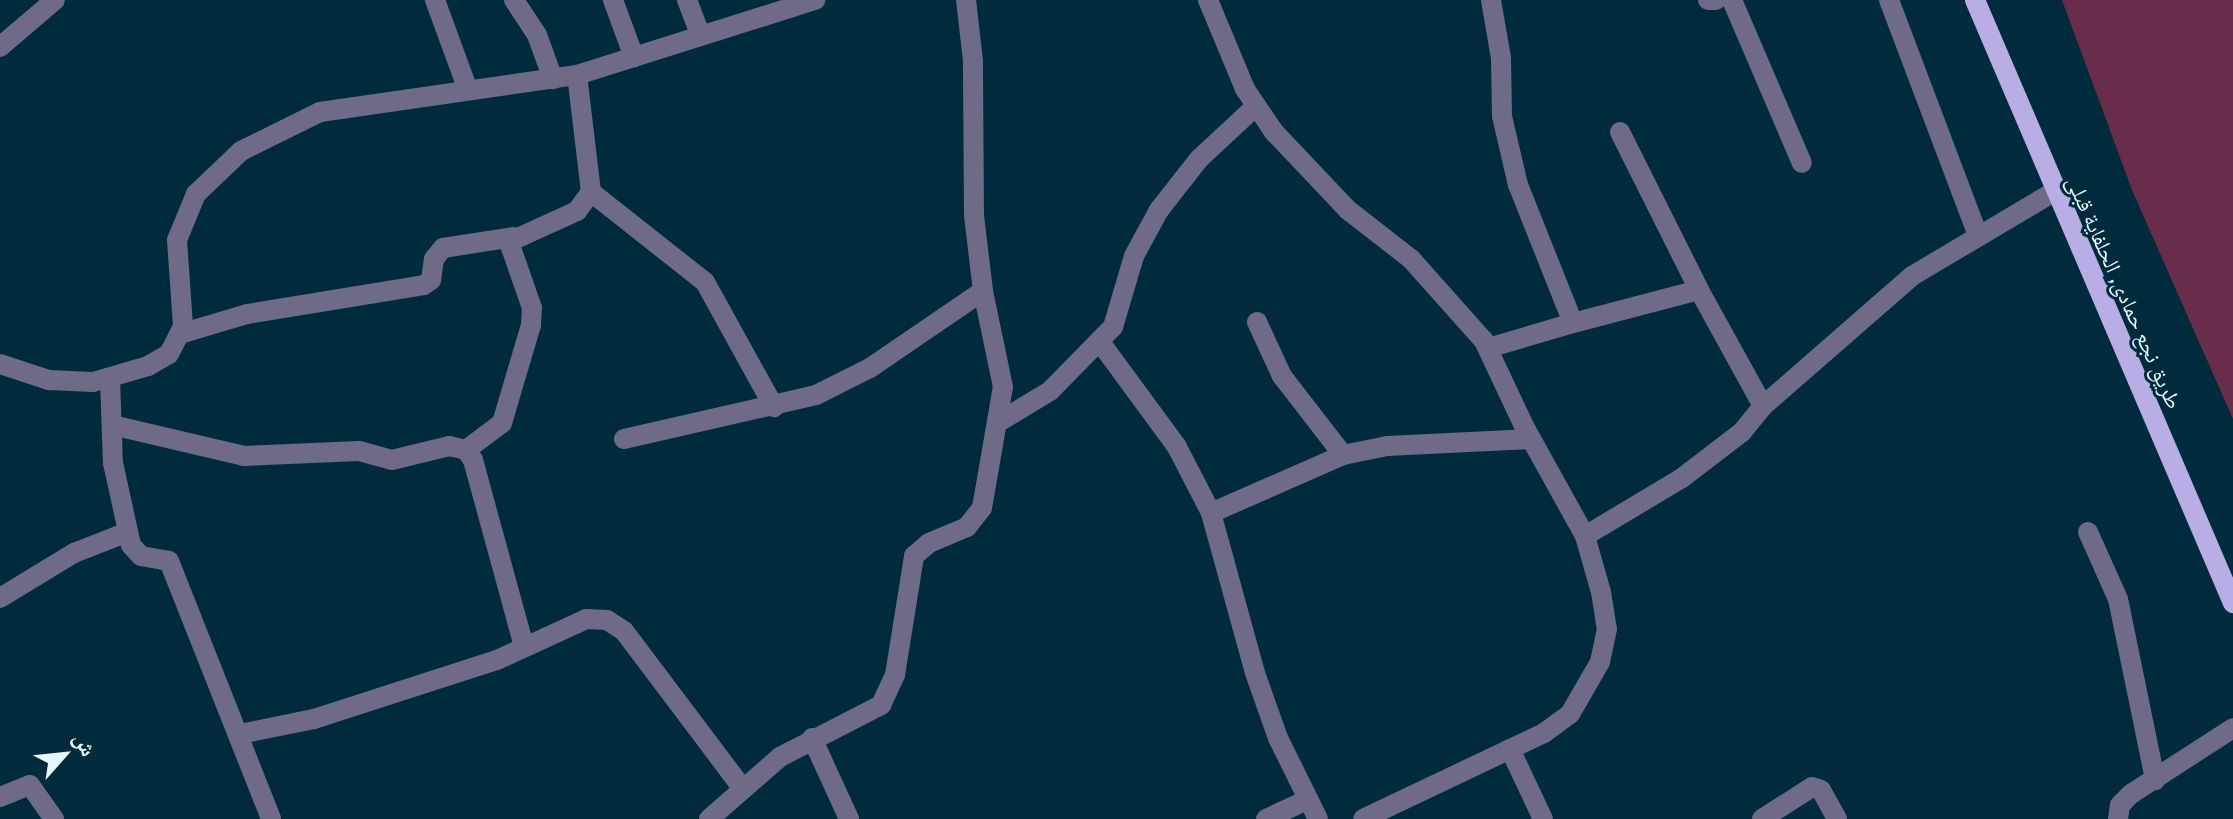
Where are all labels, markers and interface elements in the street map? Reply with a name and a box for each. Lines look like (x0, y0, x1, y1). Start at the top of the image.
street label: طريق نجع حمادى, الحلفاية قبلى (2062, 171, 2188, 413)
north arrow (24, 715, 104, 795)
text: ش (68, 727, 104, 761)

